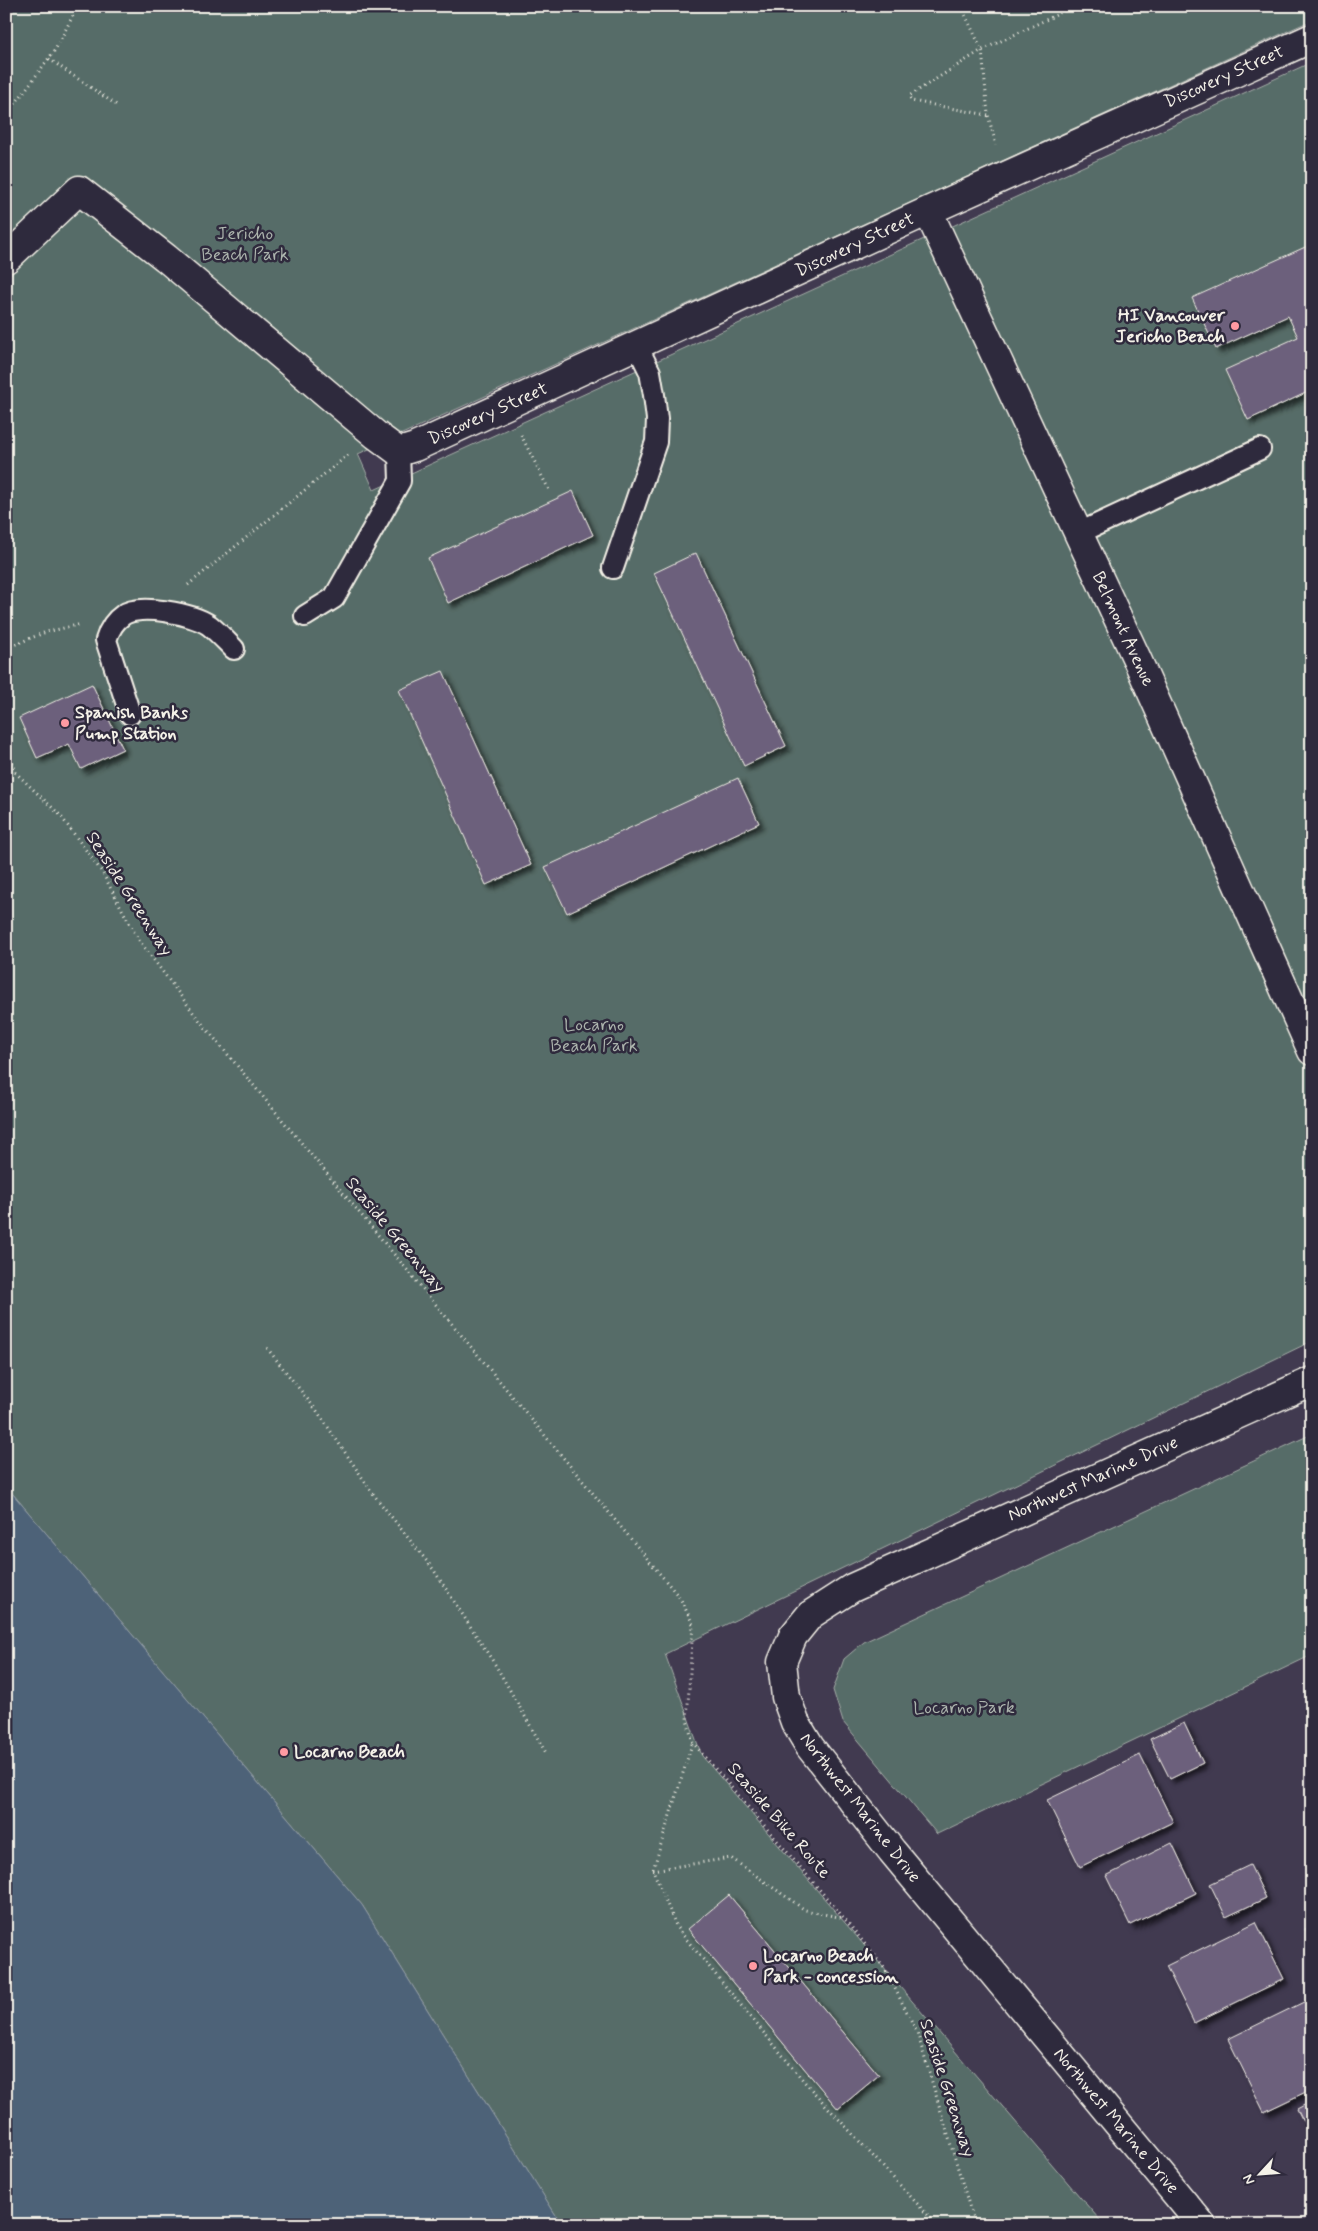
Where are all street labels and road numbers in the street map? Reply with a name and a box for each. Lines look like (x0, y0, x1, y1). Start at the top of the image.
street label: Discovery Street (1160, 40, 1288, 114)
street label: Discovery Street (792, 207, 918, 283)
street label: Discovery Street (424, 377, 552, 451)
street label: Belmont Avenue (1086, 568, 1160, 690)
street label: Seaside Greenway (80, 827, 178, 961)
street label: Seaside Greenway (340, 1172, 450, 1298)
street label: Northwest Marine Drive (1004, 1431, 1182, 1527)
street label: Northwest Marine Drive (794, 1728, 926, 1888)
street label: Seaside Bike Route (722, 1758, 836, 1884)
street label: Seaside Greenway (913, 2016, 981, 2160)
street label: Northwest Marine Drive (1048, 2043, 1184, 2199)

